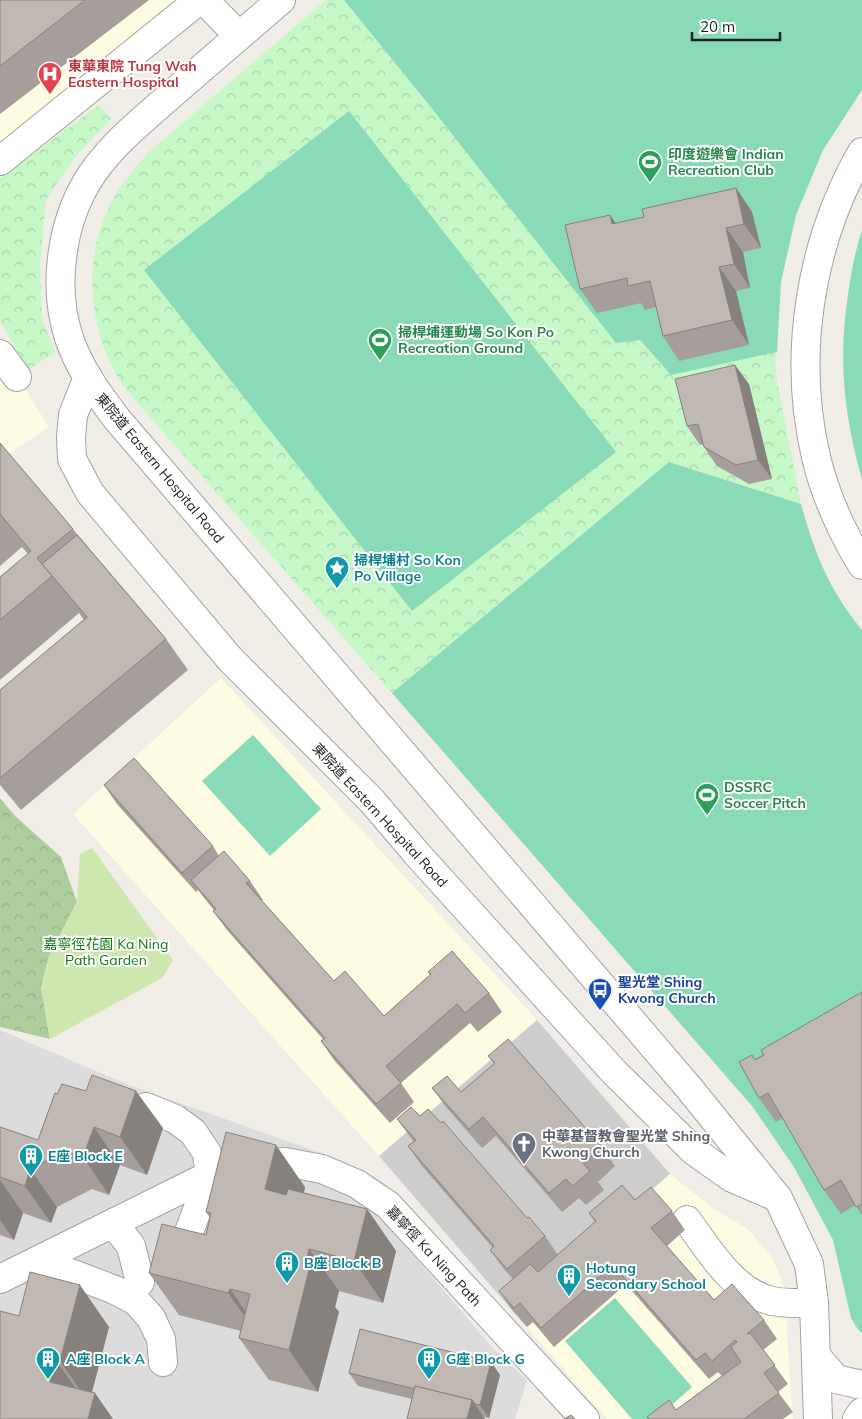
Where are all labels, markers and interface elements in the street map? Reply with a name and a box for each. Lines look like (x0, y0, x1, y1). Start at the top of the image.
scale bar (692, 10, 780, 42)
text: 20 m (700, 17, 735, 36)
place label: 東華東院 Tung Wah Eastern Hospital (68, 57, 197, 91)
hospital icon: 東華東院 Tung Wah Eastern Hospital (37, 61, 63, 95)
place label: 印度遊樂會 Indian Recreation Club (668, 145, 784, 179)
sports icon: 印度遊樂會 Indian Recreation Club (637, 149, 663, 183)
place label: 掃桿埔運動場 So Kon Po Recreation Ground (398, 323, 554, 357)
sports icon: 掃桿埔運動場 So Kon Po Recreation Ground (367, 327, 393, 361)
street label: 東院道 Eastern Hospital Road (92, 389, 228, 547)
place label: 掃桿埔村 So Kon Po Village (354, 551, 461, 585)
place icon: 掃桿埔村 So Kon Po Village (324, 555, 350, 589)
street label: 東院道 Eastern Hospital Road (308, 739, 452, 891)
place label: DSSRC Soccer Pitch (724, 778, 806, 812)
sports icon: DSSRC Soccer Pitch (694, 782, 720, 816)
park label: 嘉寧徑花園 Ka Ning Path Garden (43, 935, 169, 969)
place label: 聖光堂 Shing Kwong Church (618, 973, 716, 1007)
bus stop icon: 聖光堂 Shing Kwong Church (587, 977, 613, 1011)
place label: 中華基督教會聖光堂 Shing Kwong Church (542, 1127, 710, 1161)
church icon: 中華基督教會聖光堂 Shing Kwong Church (511, 1131, 537, 1165)
building icon: E座 Block E (18, 1143, 44, 1177)
place label: E座 Block E (48, 1147, 123, 1165)
street label: 嘉寧徑 Ka Ning Path (383, 1202, 485, 1310)
building icon: B座 Block B (274, 1250, 300, 1284)
place label: B座 Block B (304, 1254, 382, 1272)
place label: Hotung Secondary School (586, 1259, 706, 1293)
building icon: Hotung Secondary School (556, 1263, 582, 1297)
building icon: A座 Block A (35, 1346, 61, 1380)
building icon: G座 Block G (416, 1346, 442, 1380)
place label: A座 Block A (66, 1350, 146, 1368)
place label: G座 Block G (446, 1350, 525, 1368)

